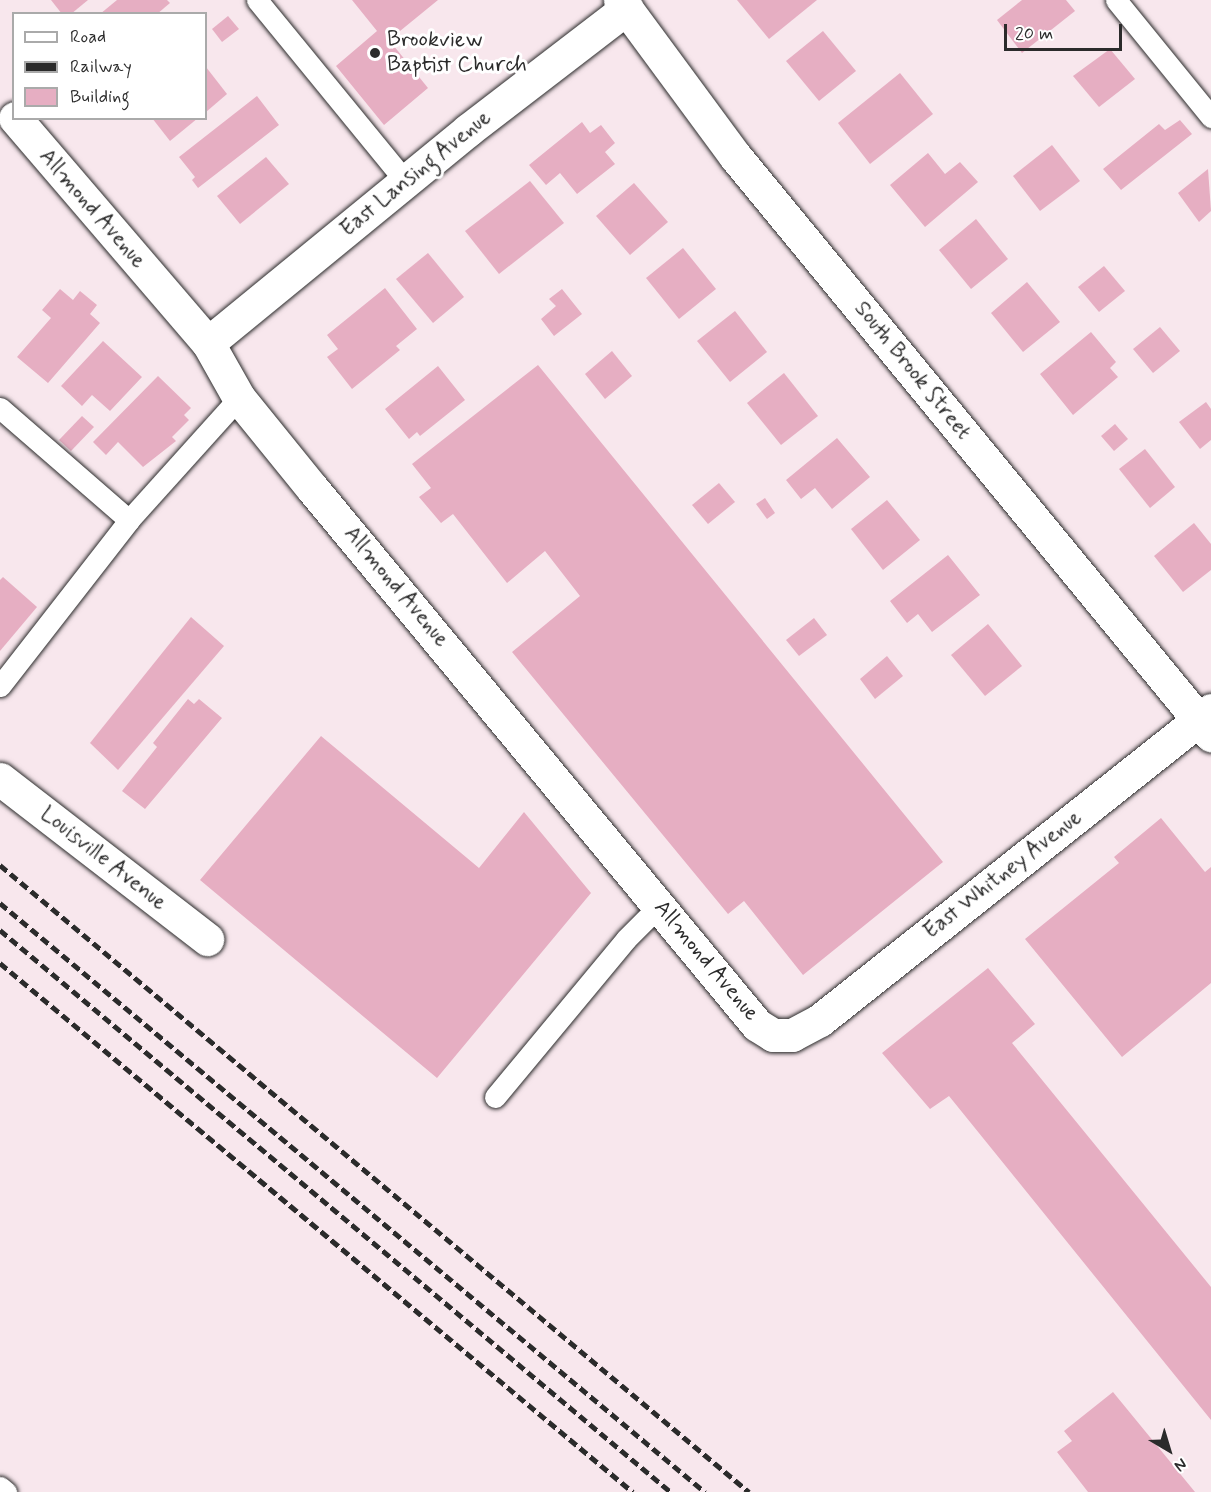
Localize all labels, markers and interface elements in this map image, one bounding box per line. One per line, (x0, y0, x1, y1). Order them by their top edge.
legend (12, 12, 207, 120)
scale bar (1007, 12, 1126, 50)
text: 20 m (1015, 22, 1053, 46)
text: Road (70, 25, 106, 49)
place label: Brookview Baptist Church (387, 27, 527, 78)
marker: Brookview Baptist Church (368, 46, 382, 60)
text: Railway (70, 55, 132, 79)
text: Building (70, 85, 130, 109)
street label: East Lansing Avenue (333, 103, 499, 245)
street label: Allmond Avenue (31, 142, 153, 276)
street label: South Brook Street (847, 295, 977, 447)
street label: Allmond Avenue (336, 519, 456, 655)
street label: Louisville Avenue (33, 800, 173, 918)
street label: East Whitney Avenue (916, 803, 1090, 947)
street label: Allmond Avenue (646, 893, 766, 1029)
north arrow (1139, 1420, 1199, 1480)
text: N (1170, 1453, 1191, 1476)

